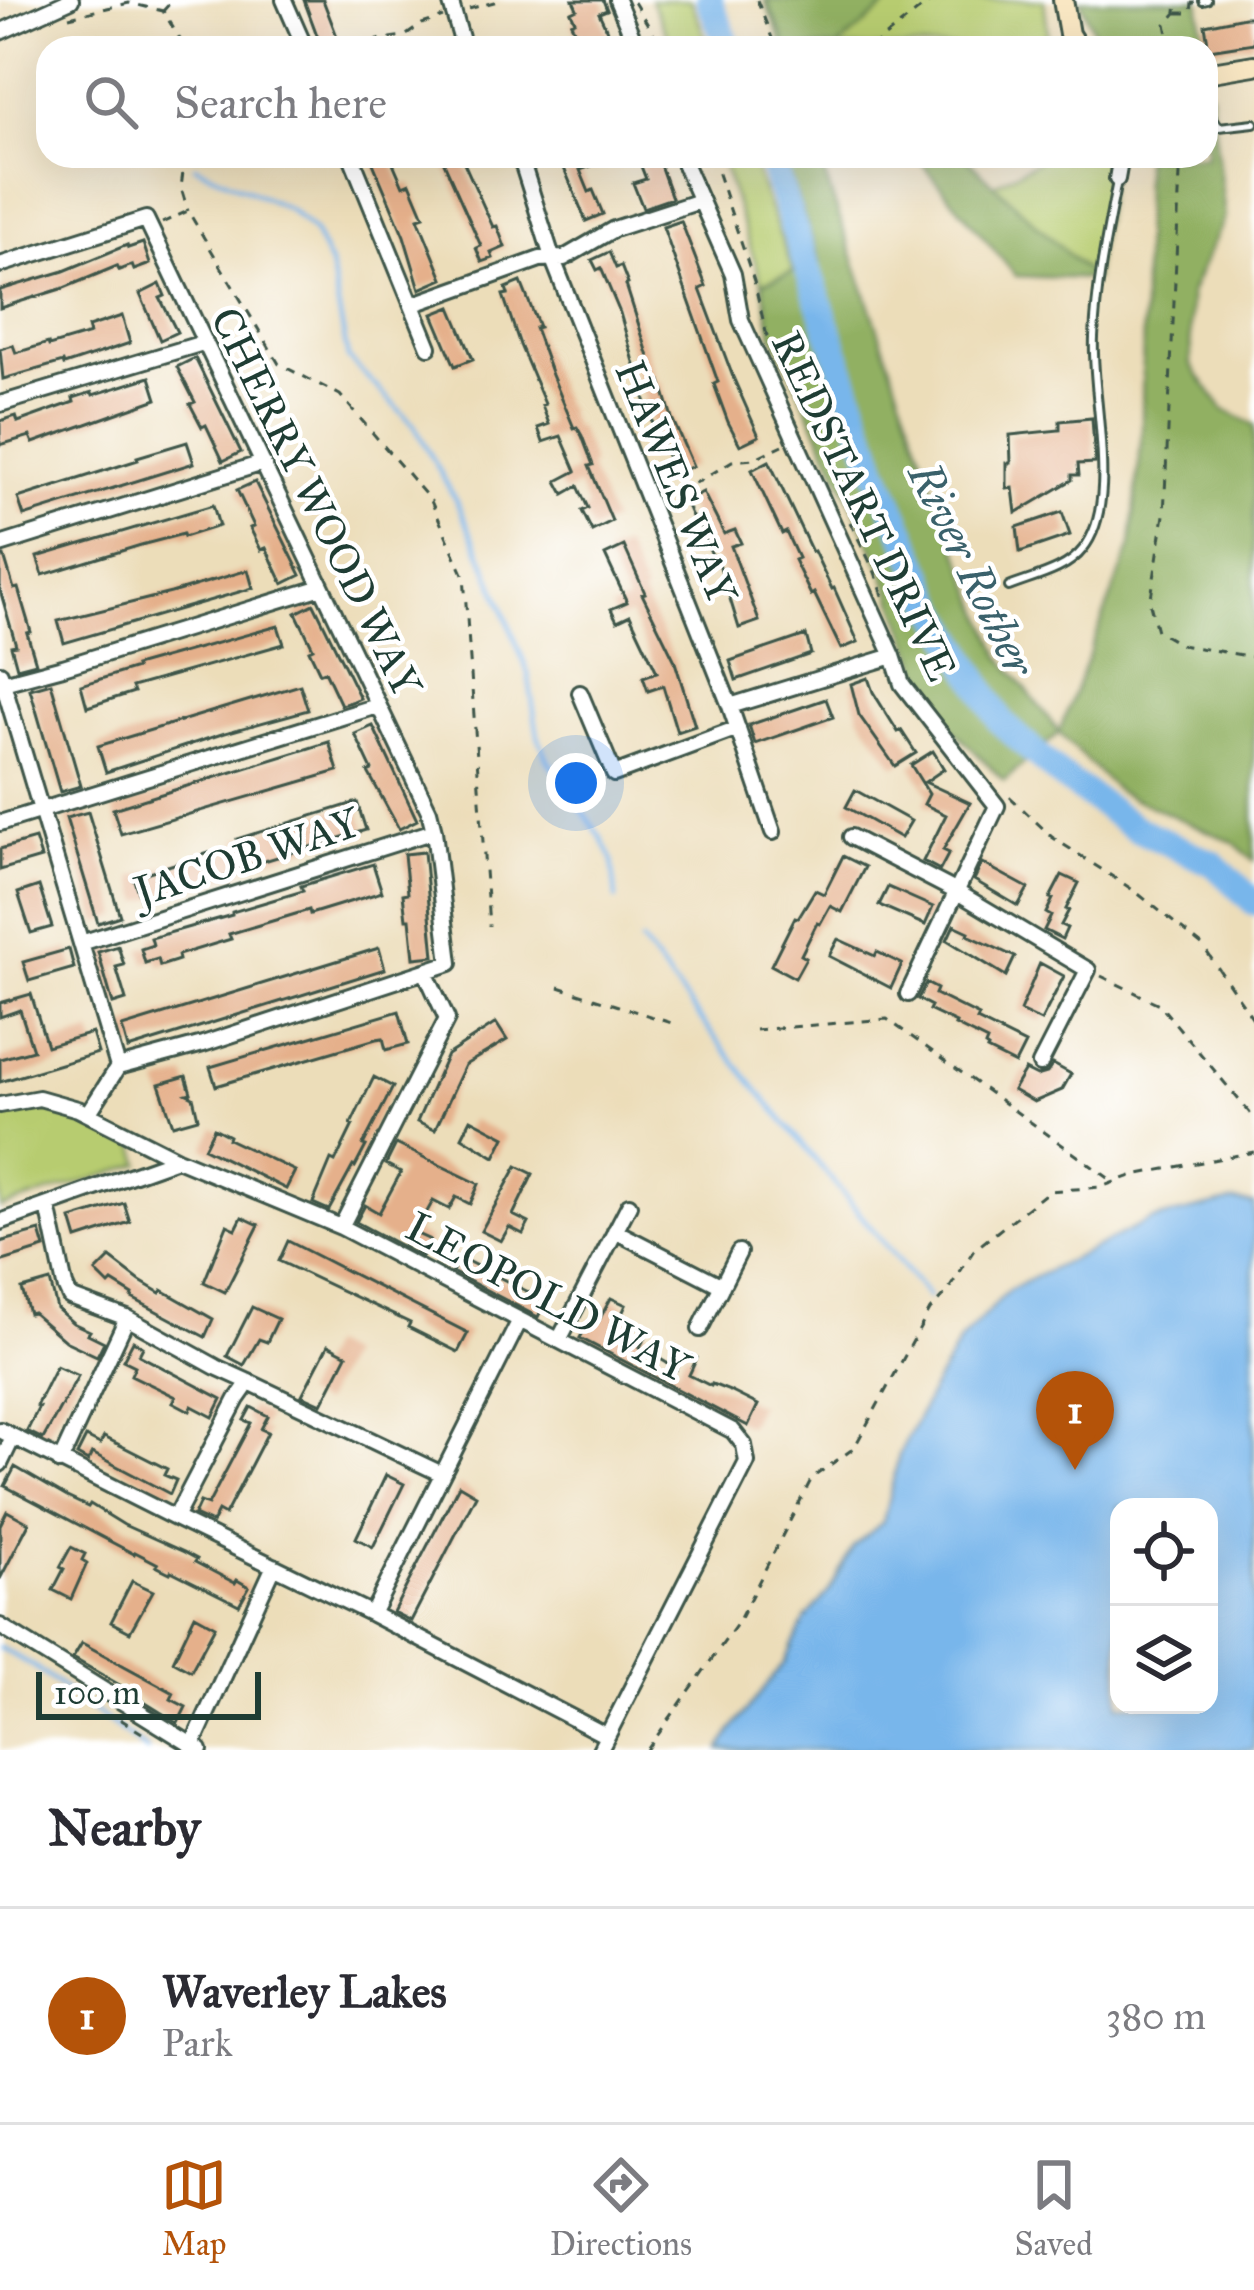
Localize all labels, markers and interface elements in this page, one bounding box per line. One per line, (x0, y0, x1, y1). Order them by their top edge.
search box (36, 36, 1218, 168)
icon: search (78, 69, 144, 135)
text: Search here (174, 75, 387, 130)
street label: CHERRY WOOD WAY (199, 299, 433, 706)
street label: REDSTART DRIVE (760, 323, 968, 689)
street label: HAWES WAY (604, 353, 749, 612)
water label: River Rother (896, 451, 1048, 687)
your location (546, 753, 606, 813)
street label: JACOB WAY (124, 796, 367, 919)
street label: LEOPOLD WAY (397, 1200, 700, 1394)
pin: 1 (1036, 1371, 1114, 1470)
map controls (1110, 1498, 1218, 1714)
button: locate (1110, 1498, 1218, 1606)
button: layers (1110, 1606, 1218, 1714)
scale bar (36, 1666, 261, 1719)
text: 100 m (54, 1673, 140, 1713)
text: Nearby (48, 1797, 200, 1859)
text: Waverley Lakes (162, 1964, 447, 2019)
text: 1 (79, 1992, 95, 2040)
text: 380 m (1106, 1992, 1206, 2040)
text: Park (162, 2019, 233, 2067)
tab: Map (161, 2152, 227, 2264)
tab: Directions (550, 2152, 692, 2264)
tab: Saved (1014, 2152, 1093, 2264)

